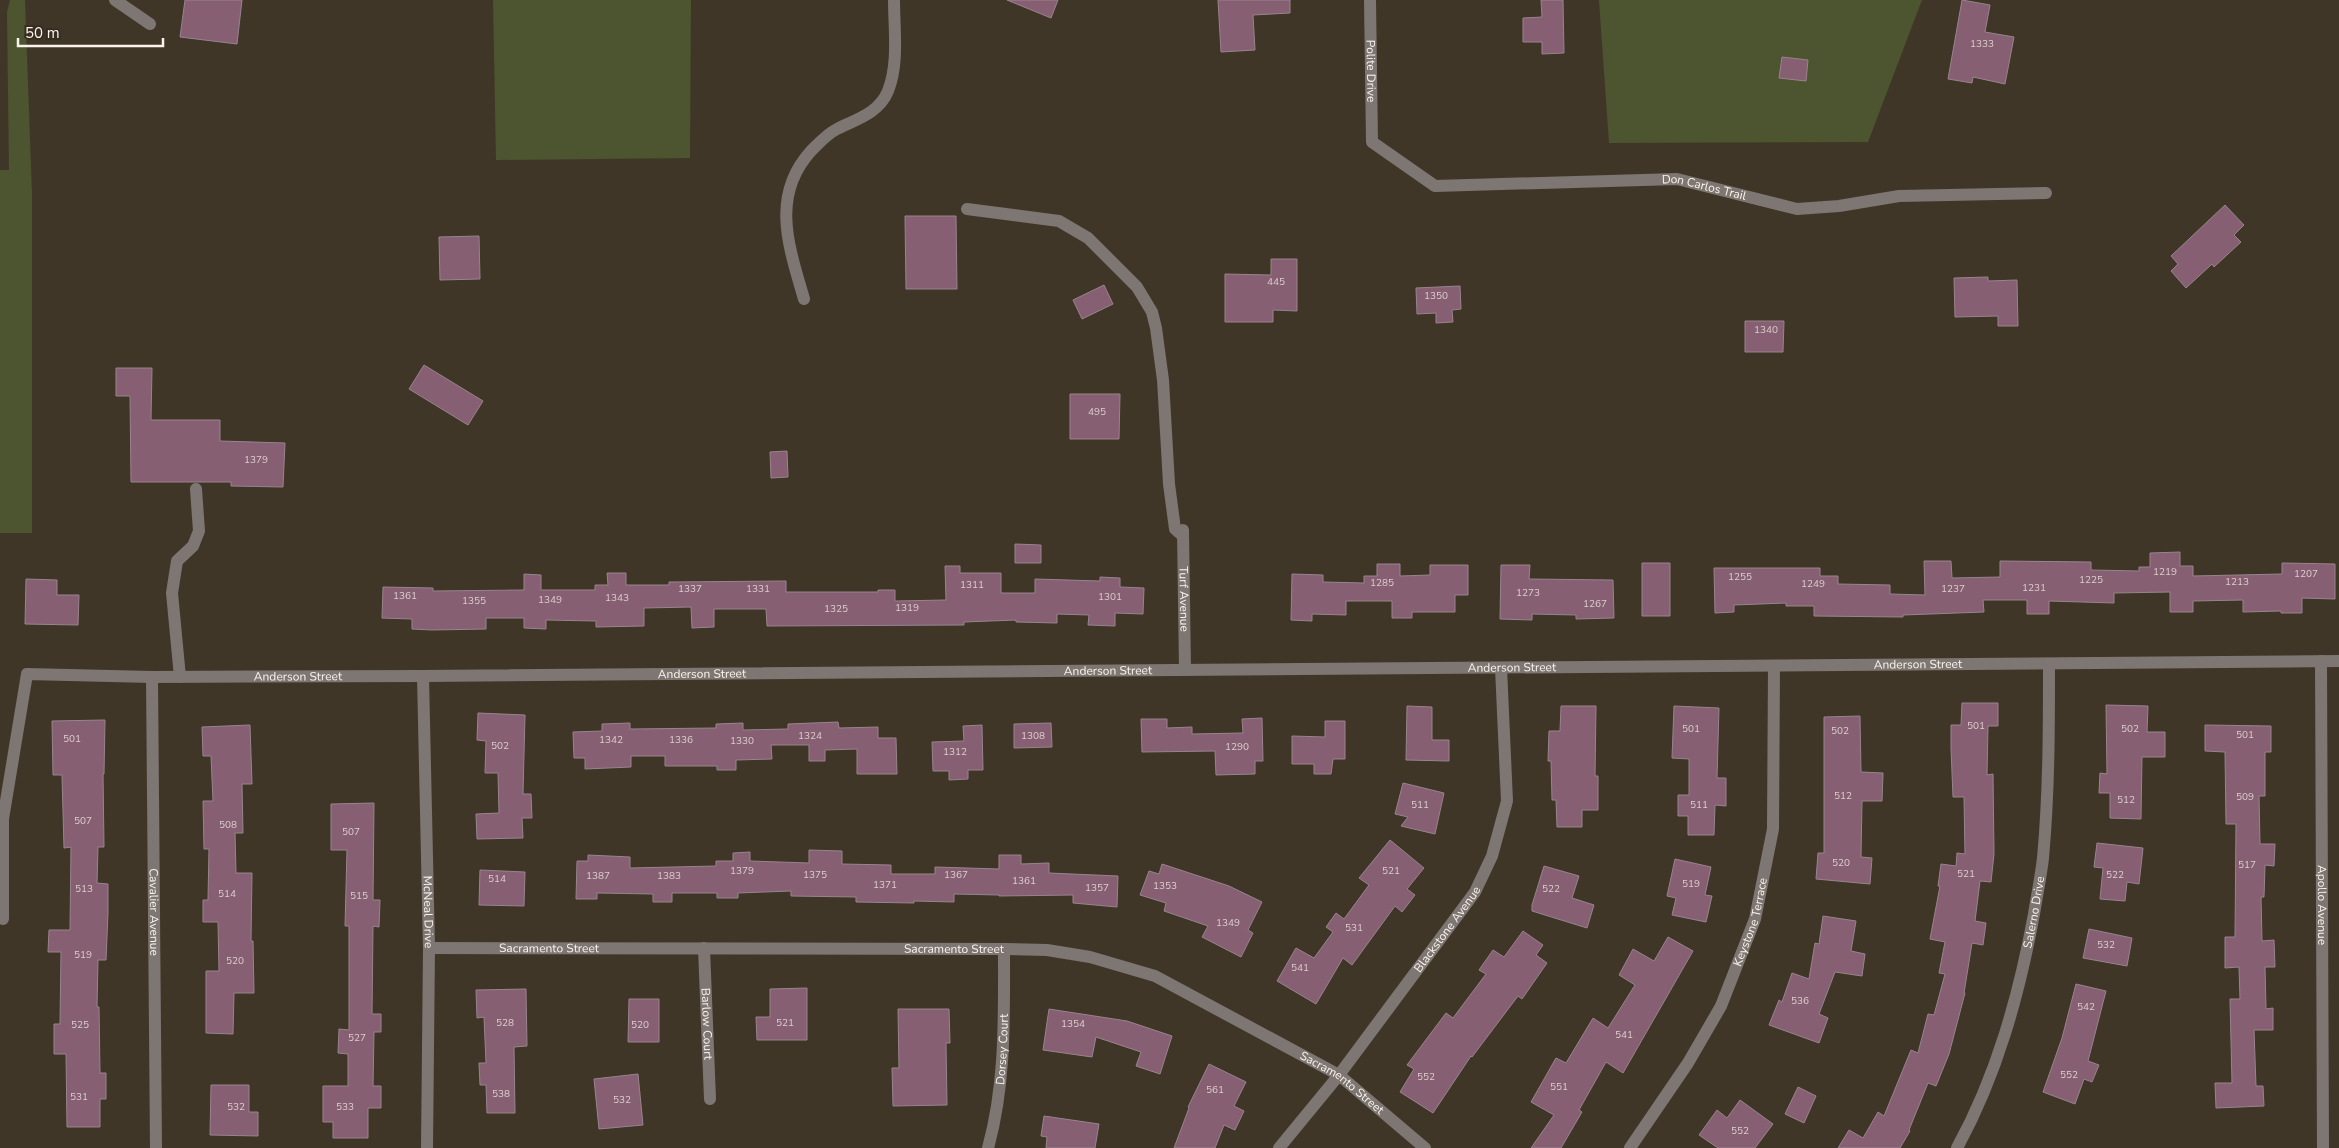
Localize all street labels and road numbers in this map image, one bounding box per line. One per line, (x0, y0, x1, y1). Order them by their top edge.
street label: Polite Drive (1363, 40, 1379, 102)
street label: Don Carlos Trail (1662, 171, 1748, 204)
street label: Turf Avenue (1176, 566, 1192, 632)
street label: Anderson Street (1874, 656, 1963, 673)
street label: Anderson Street (1468, 659, 1557, 676)
street label: Anderson Street (1064, 662, 1153, 679)
street label: Anderson Street (658, 665, 747, 682)
street label: Anderson Street (254, 668, 343, 685)
street label: Apollo Avenue (2314, 865, 2330, 945)
street label: Cavalier Avenue (146, 868, 162, 956)
street label: McNeal Drive (419, 875, 437, 948)
street label: Salerno Drive (2019, 875, 2048, 950)
street label: Keystone Terrace (1729, 876, 1771, 969)
street label: Blackstone Avenue (1410, 884, 1484, 976)
street label: Sacramento Street (499, 940, 600, 956)
street label: Sacramento Street (904, 941, 1005, 957)
street label: Barlow Court (698, 988, 716, 1061)
street label: Dorsey Court (992, 1013, 1012, 1086)
street label: Sacramento Street (1297, 1047, 1388, 1118)

